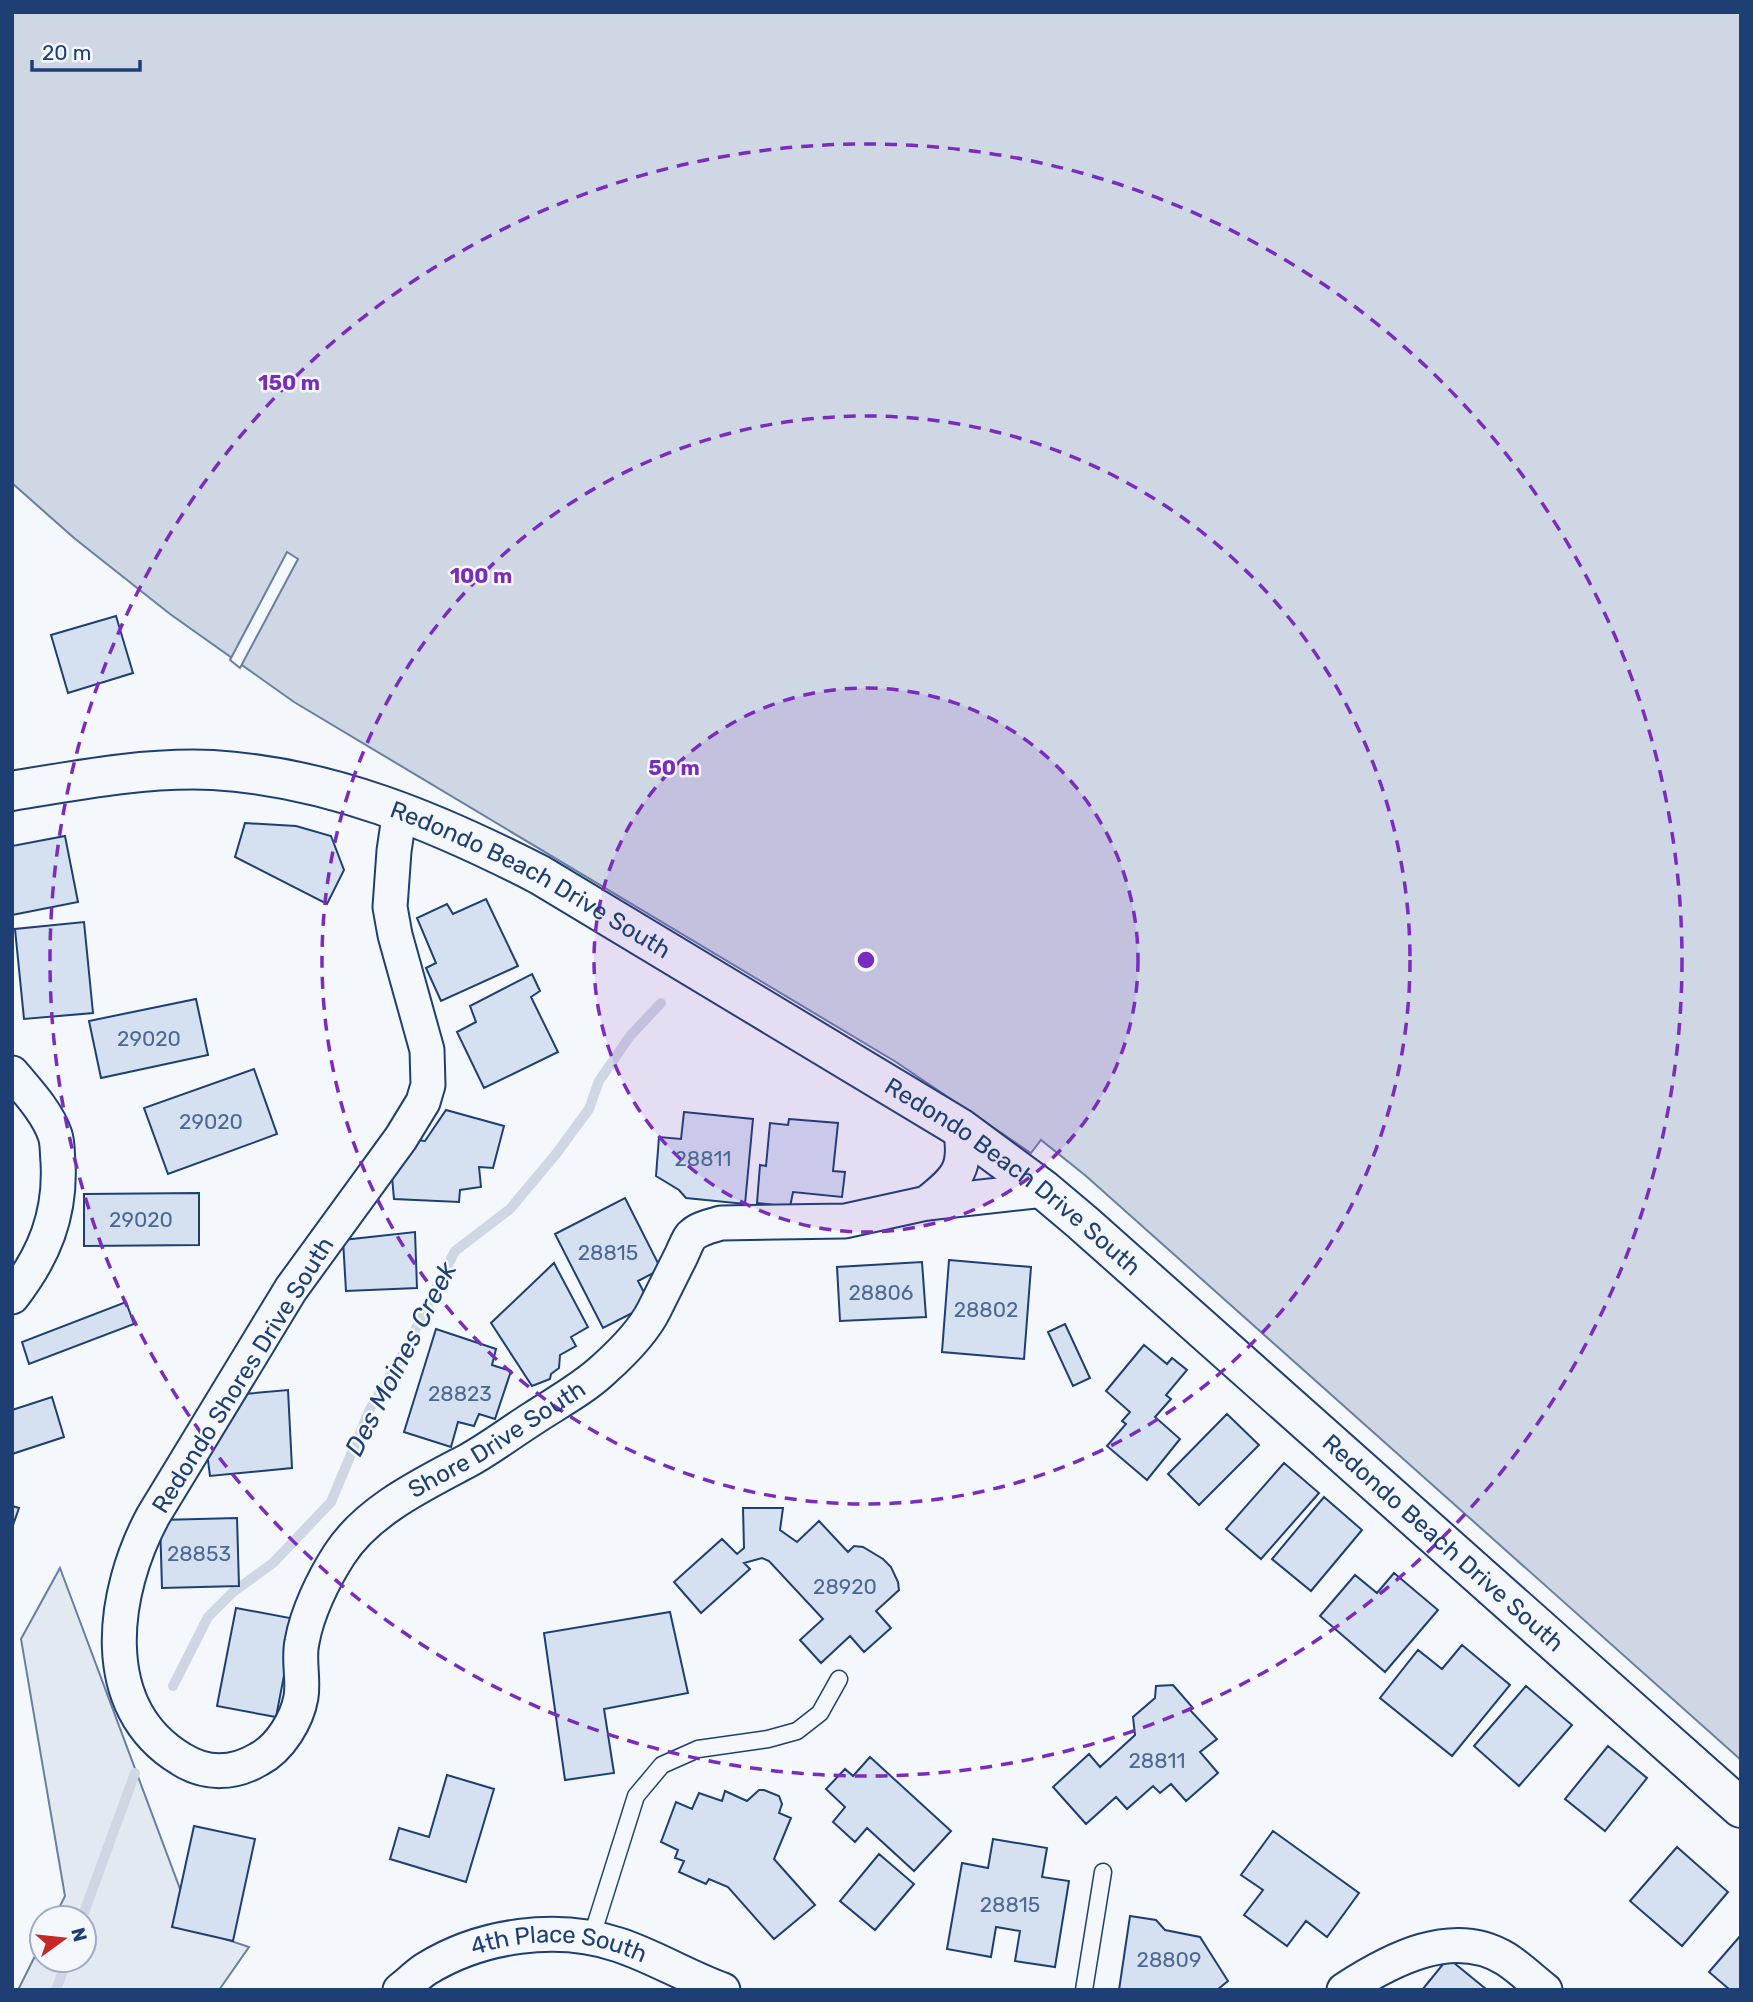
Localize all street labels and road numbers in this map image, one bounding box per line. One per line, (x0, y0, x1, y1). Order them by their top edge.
street label: Redondo Beach Drive South (386, 795, 676, 964)
street label: Redondo Beach Drive South (880, 1072, 1146, 1281)
street label: Redondo Shores Drive South (146, 1232, 340, 1518)
street label: Shore Drive South (403, 1375, 591, 1504)
street label: Redondo Beach Drive South (1317, 1429, 1569, 1657)
street label: 4th Place South (467, 1920, 651, 1968)

